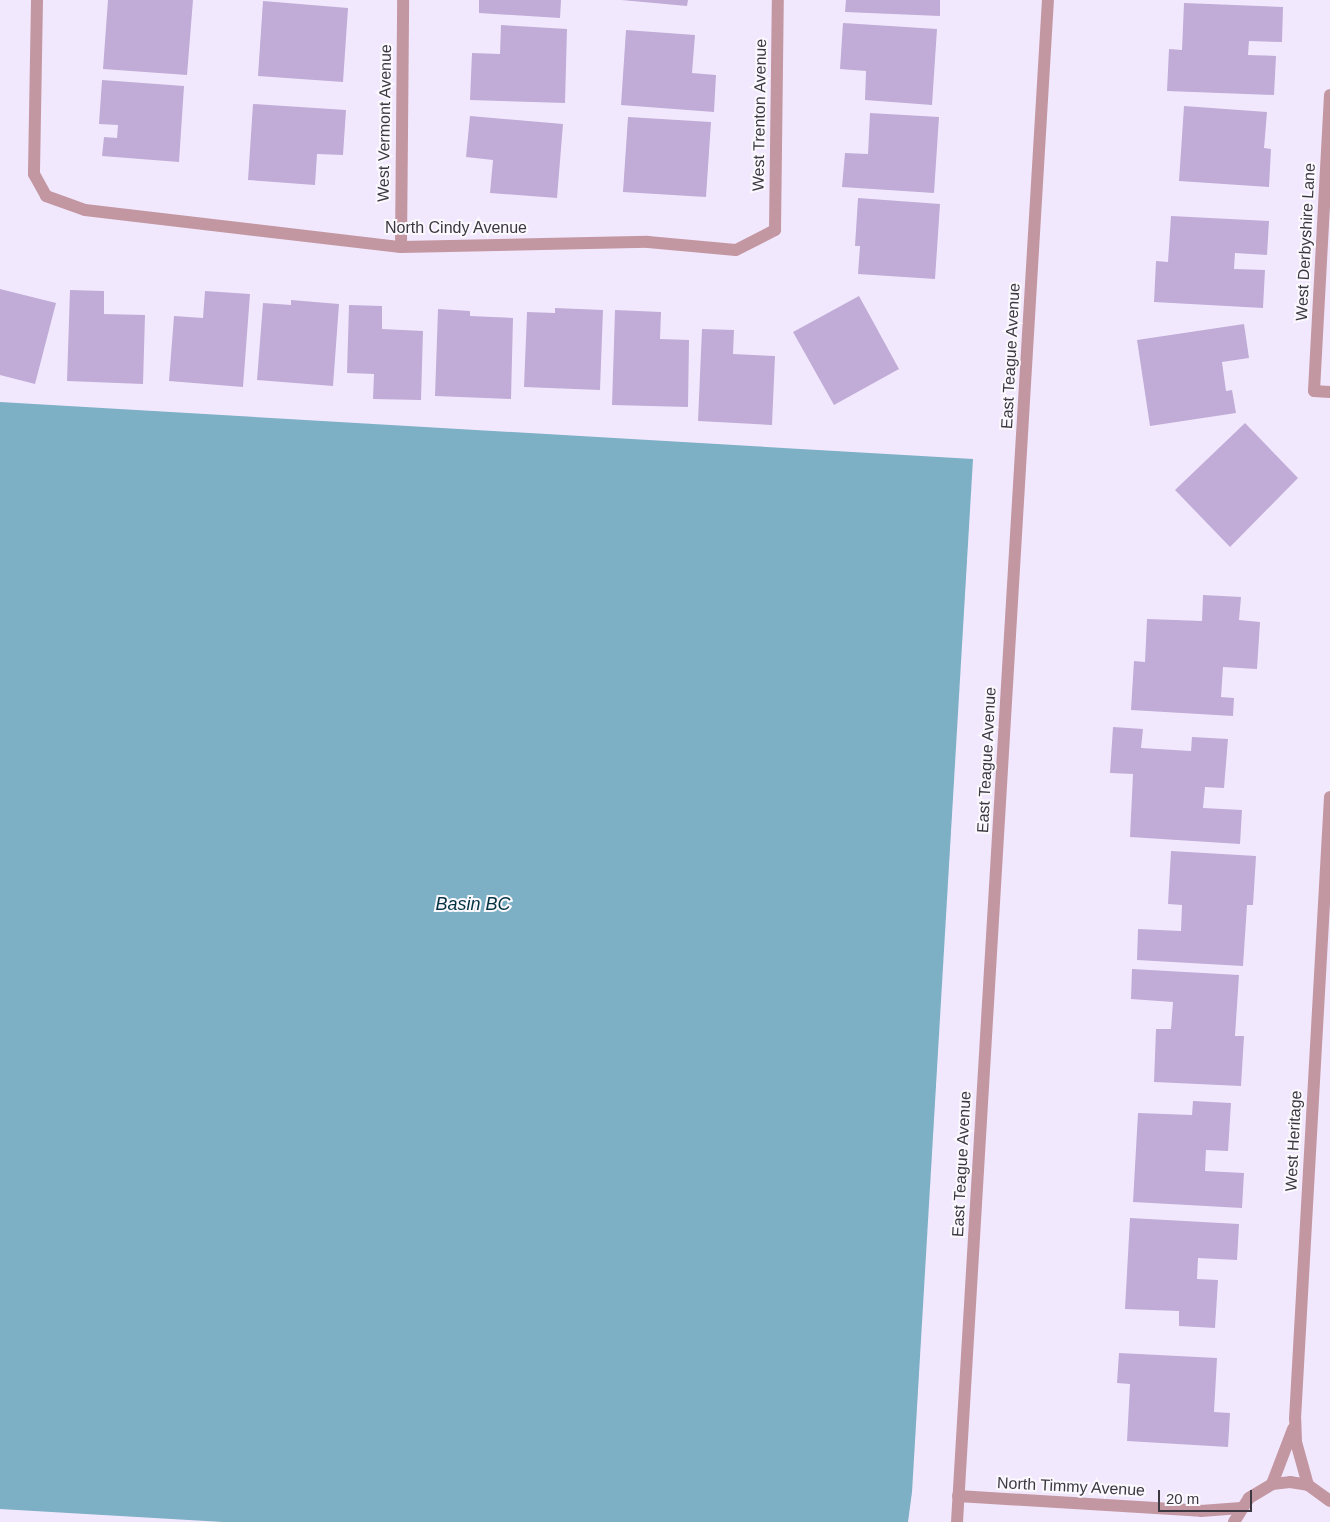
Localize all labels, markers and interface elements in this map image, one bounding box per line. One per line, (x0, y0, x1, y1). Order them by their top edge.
street label: West Trenton Avenue (749, 38, 771, 192)
street label: West Vermont Avenue (374, 44, 396, 202)
street label: West Derbyshire Lane (1292, 163, 1320, 321)
street label: North Cindy Avenue (385, 218, 527, 238)
street label: East Teague Avenue (998, 282, 1024, 430)
street label: East Teague Avenue (974, 686, 1000, 834)
water label: Basin BC (435, 893, 511, 915)
street label: East Teague Avenue (949, 1090, 975, 1238)
street label: West Heritage (1282, 1090, 1306, 1192)
street label: North Timmy Avenue (996, 1474, 1146, 1500)
scale bar (1160, 1480, 1254, 1512)
text: 20 m (1166, 1490, 1199, 1507)

